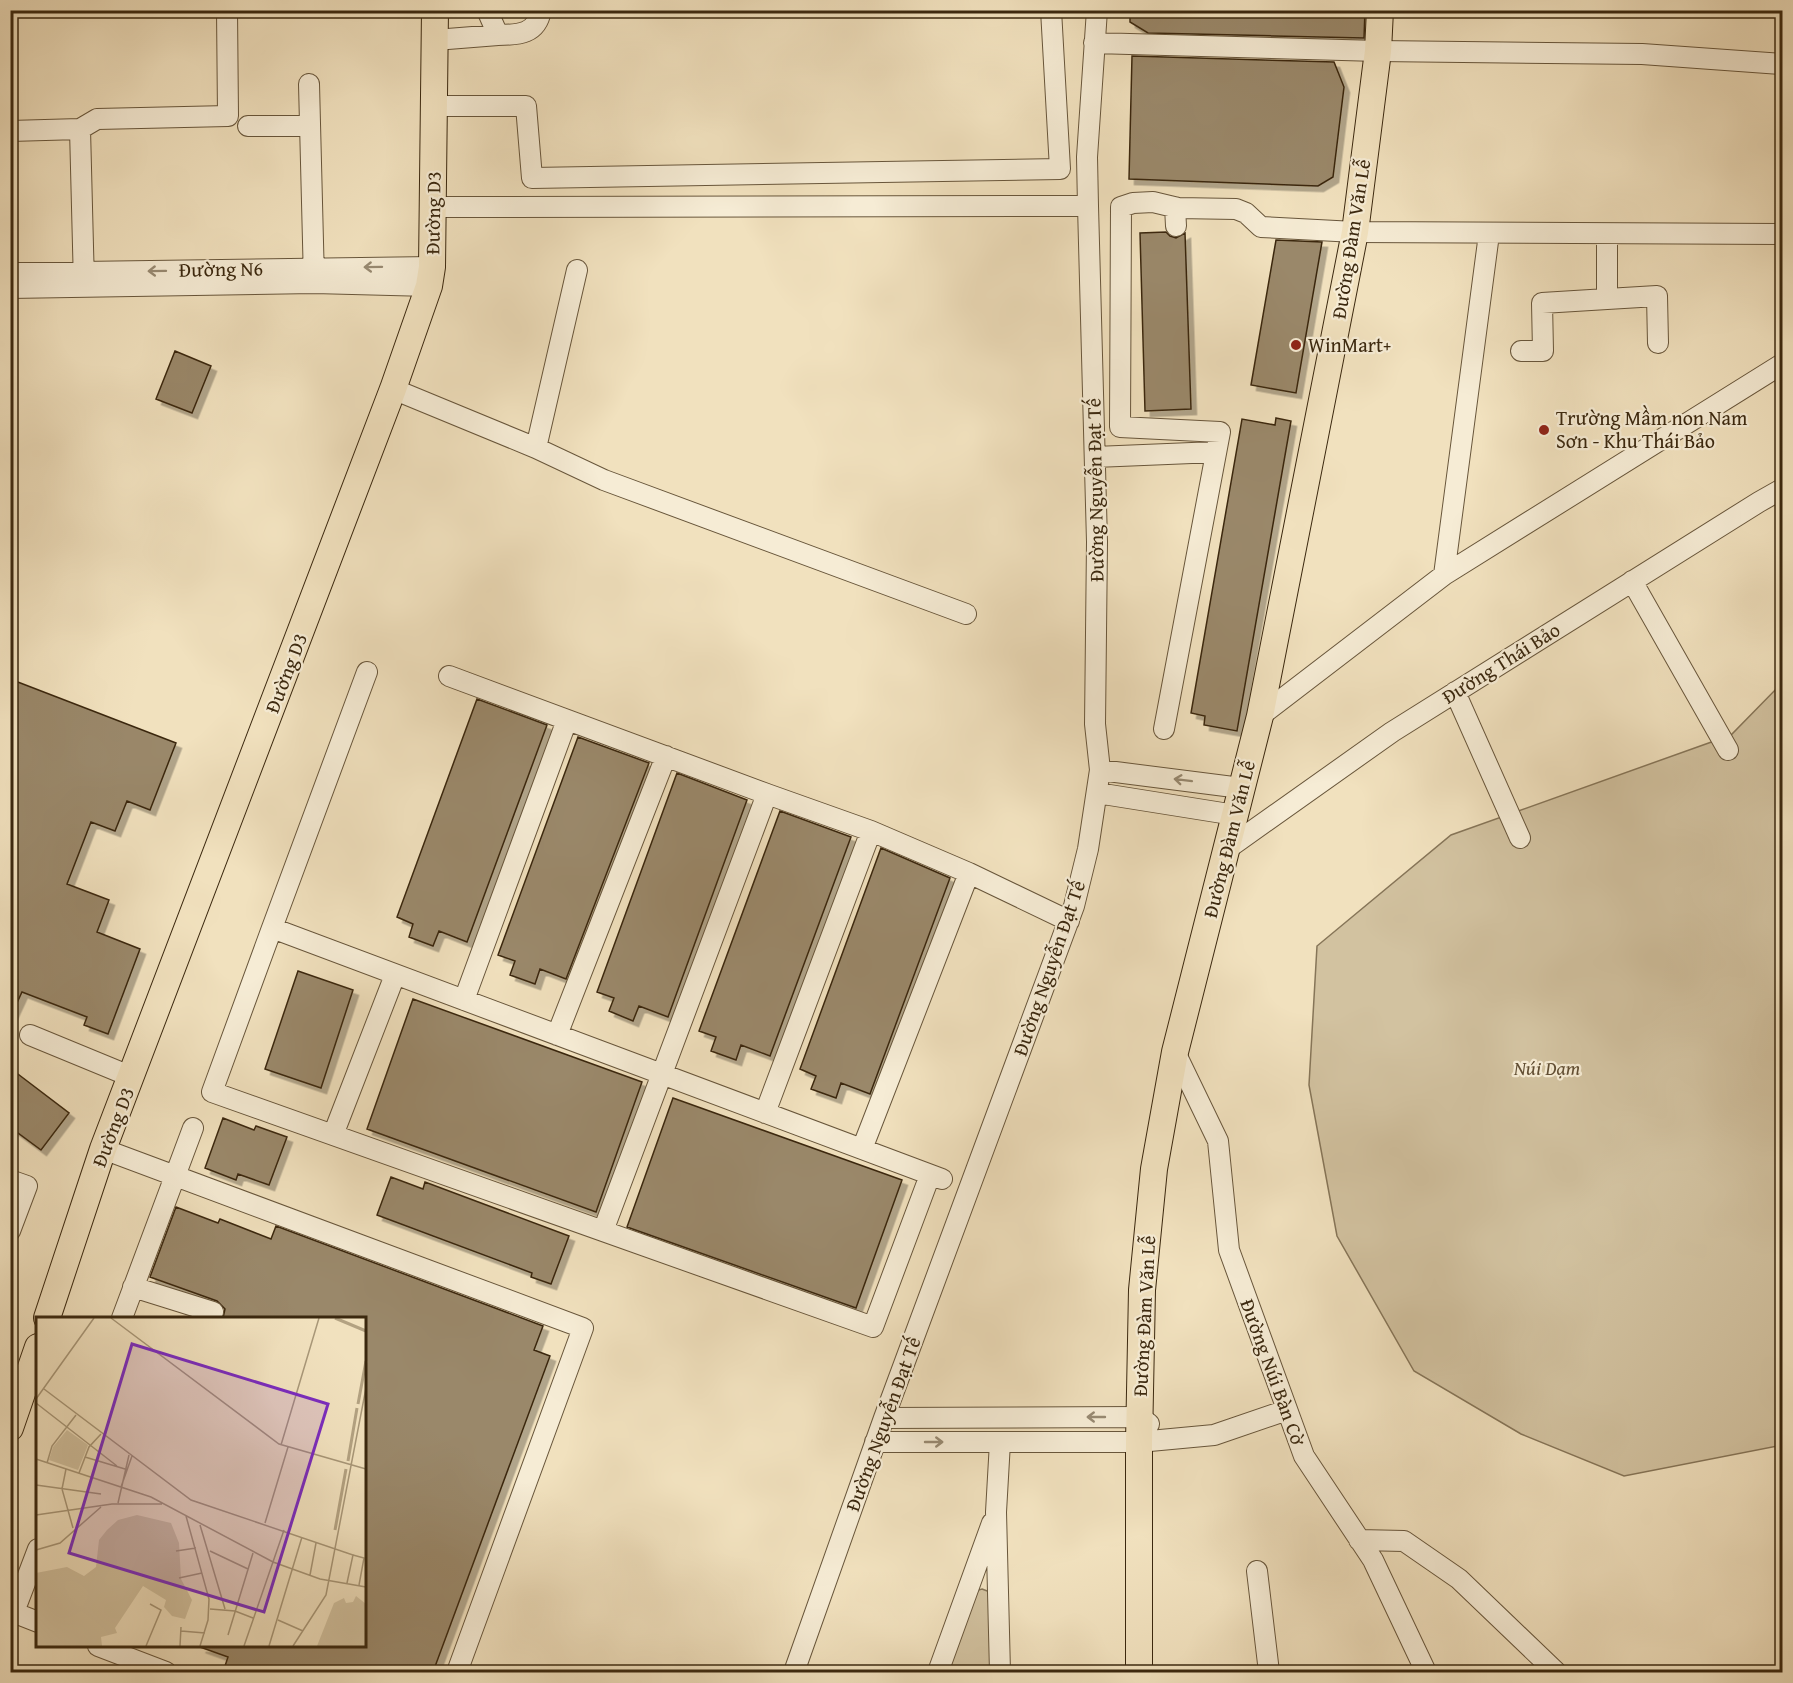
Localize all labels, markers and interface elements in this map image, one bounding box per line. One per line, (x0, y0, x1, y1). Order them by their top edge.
street label: Đường Đàm Văn Lễ (1324, 157, 1377, 321)
street label: Đường D3 (417, 171, 448, 255)
street label: Đường N6 (179, 253, 263, 284)
one-way arrow (364, 261, 384, 273)
one-way arrow (148, 265, 168, 276)
place label: WinMart+ (1308, 330, 1391, 359)
marker: WinMart+ (1289, 338, 1303, 352)
street label: Đường Nguyễn Đạt Tế (1078, 398, 1111, 582)
place label: Trường Mầm non Nam Sơn - Khu Thái Bảo (1556, 403, 1748, 455)
marker: Trường Mầm non Nam Sơn - Khu Thái Bảo (1537, 423, 1551, 437)
street label: Đường Thái Bảo (1436, 615, 1565, 710)
street label: Đường D3 (257, 629, 314, 717)
street label: Đường Đàm Văn Lễ (1195, 757, 1262, 921)
one-way arrow (1174, 774, 1194, 785)
street label: Đường Nguyễn Đạt Tế (1005, 876, 1092, 1060)
park label: Núi Dạm (1513, 1053, 1581, 1082)
street label: Đường D3 (84, 1083, 141, 1171)
street label: Đường Đàm Văn Lễ (1125, 1235, 1162, 1397)
street label: Đường Núi Bàn Cờ (1234, 1295, 1314, 1450)
inset map (36, 1317, 366, 1647)
street label: Đường Nguyễn Đạt Tế (837, 1332, 928, 1515)
one-way arrow (1086, 1411, 1106, 1423)
one-way arrow (923, 1436, 943, 1448)

